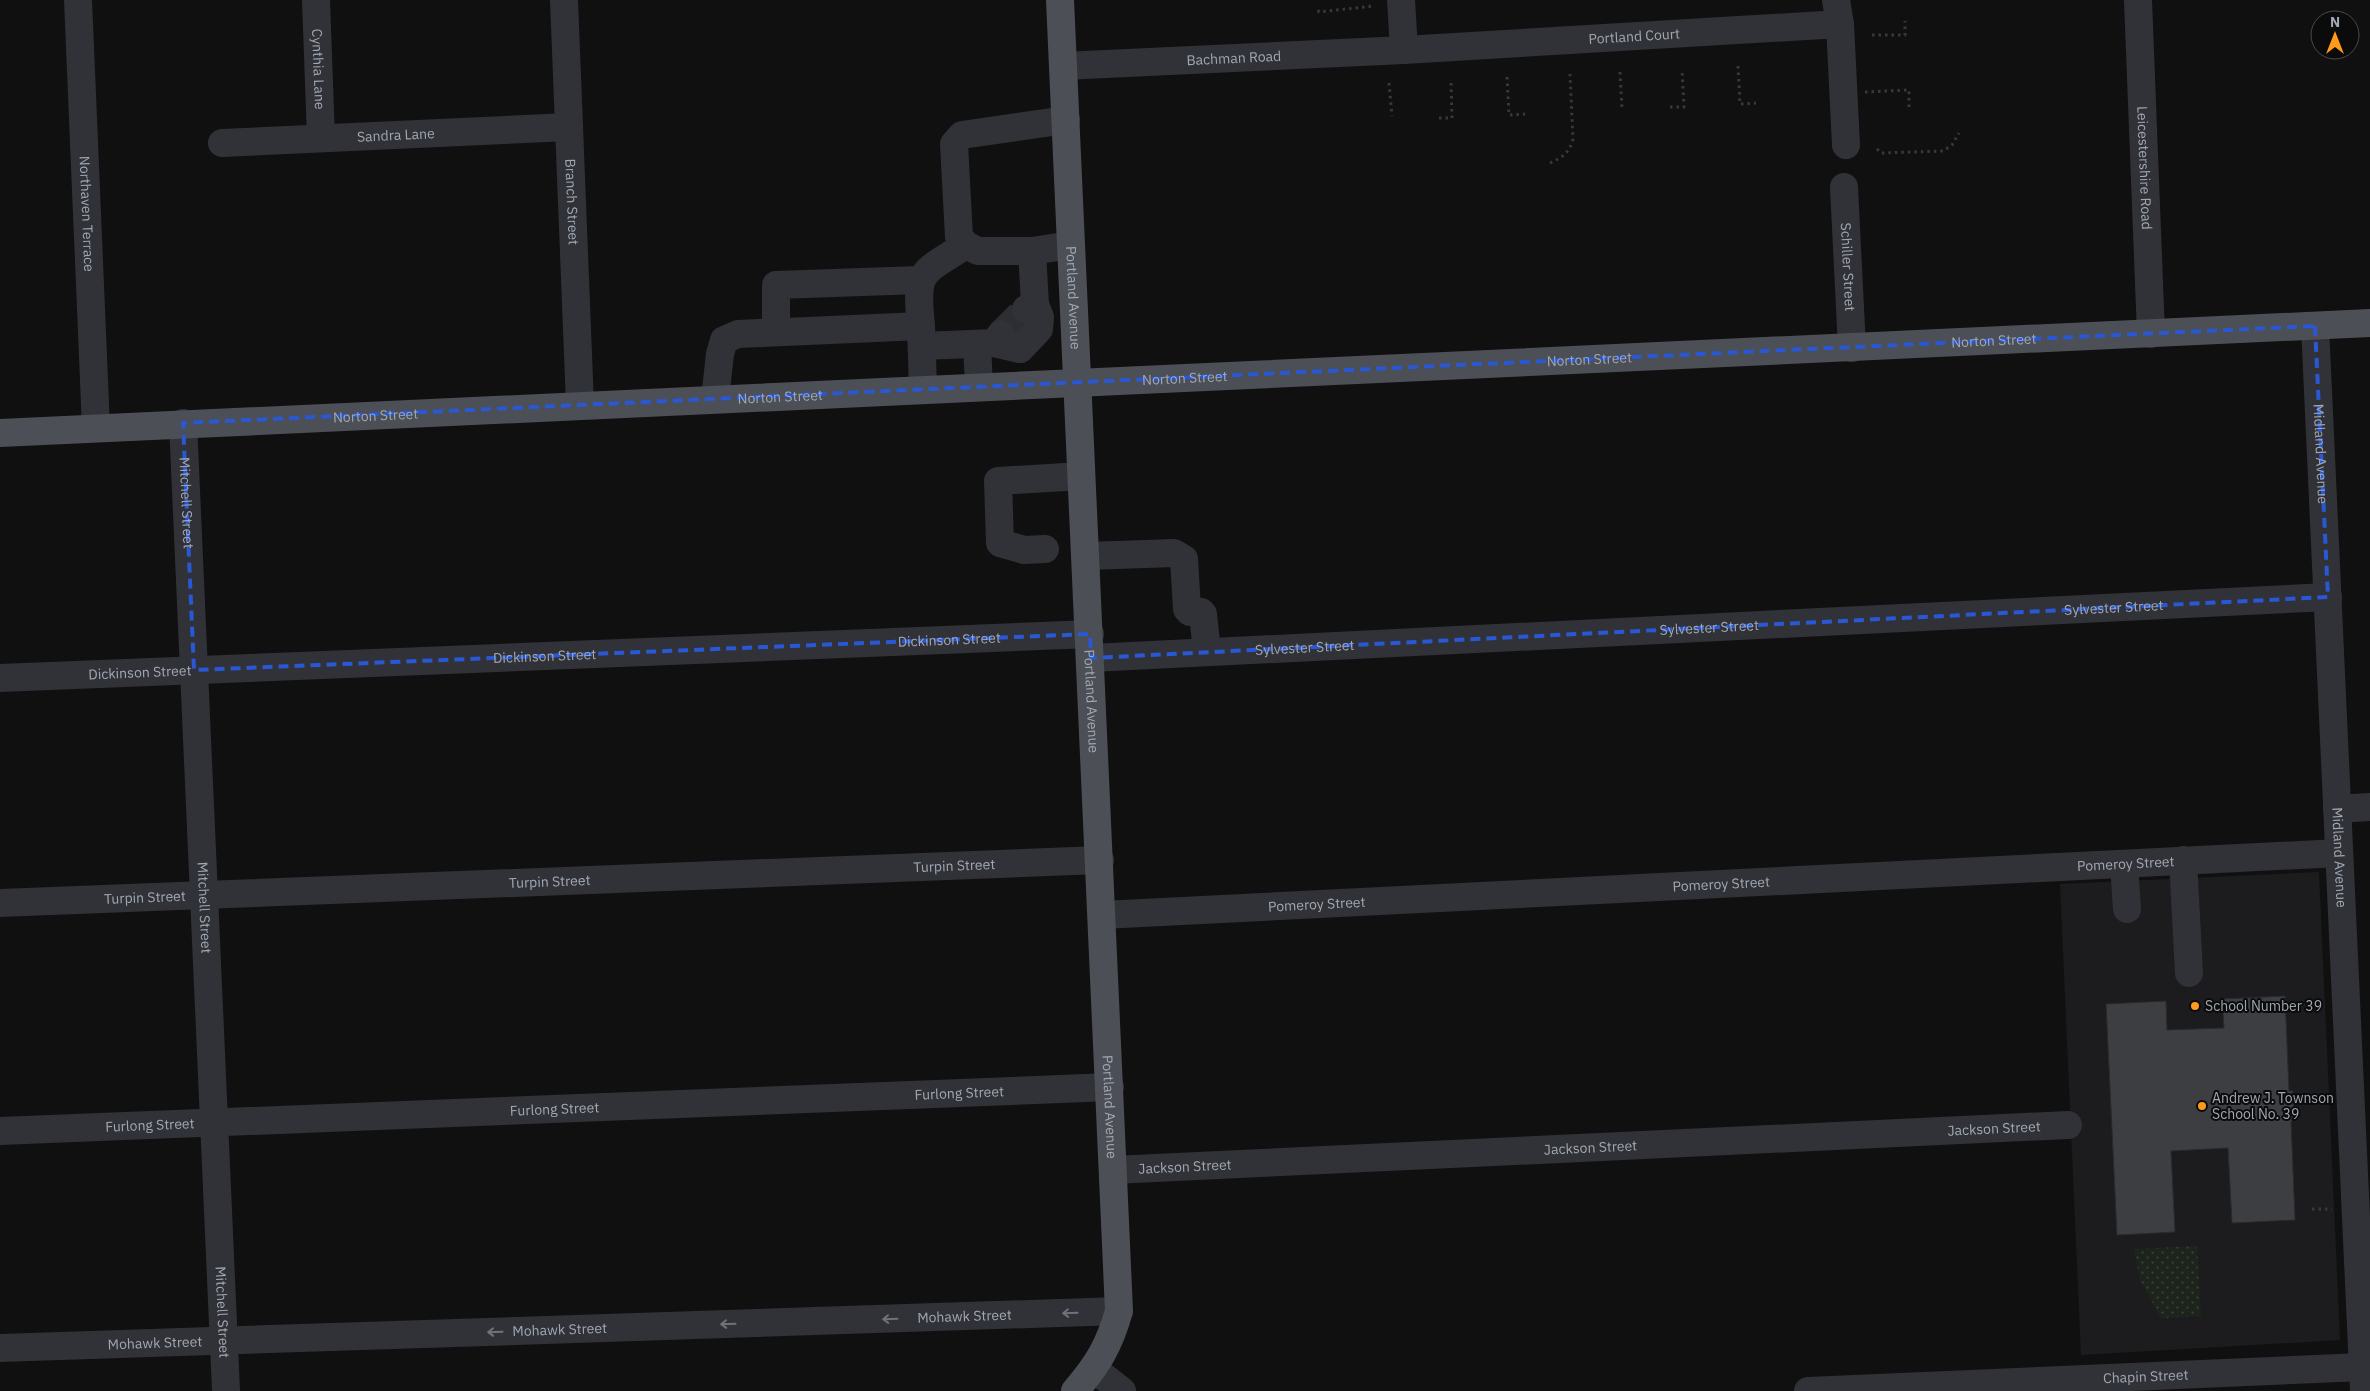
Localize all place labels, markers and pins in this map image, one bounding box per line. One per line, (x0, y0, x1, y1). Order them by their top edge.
place label: School Number 39 (2205, 997, 2322, 1015)
marker: School Number 39 (2189, 1000, 2201, 1012)
place label: Andrew J. Townson School No. 39 (2212, 1089, 2334, 1123)
marker: Andrew J. Townson School No. 39 (2196, 1100, 2208, 1112)

